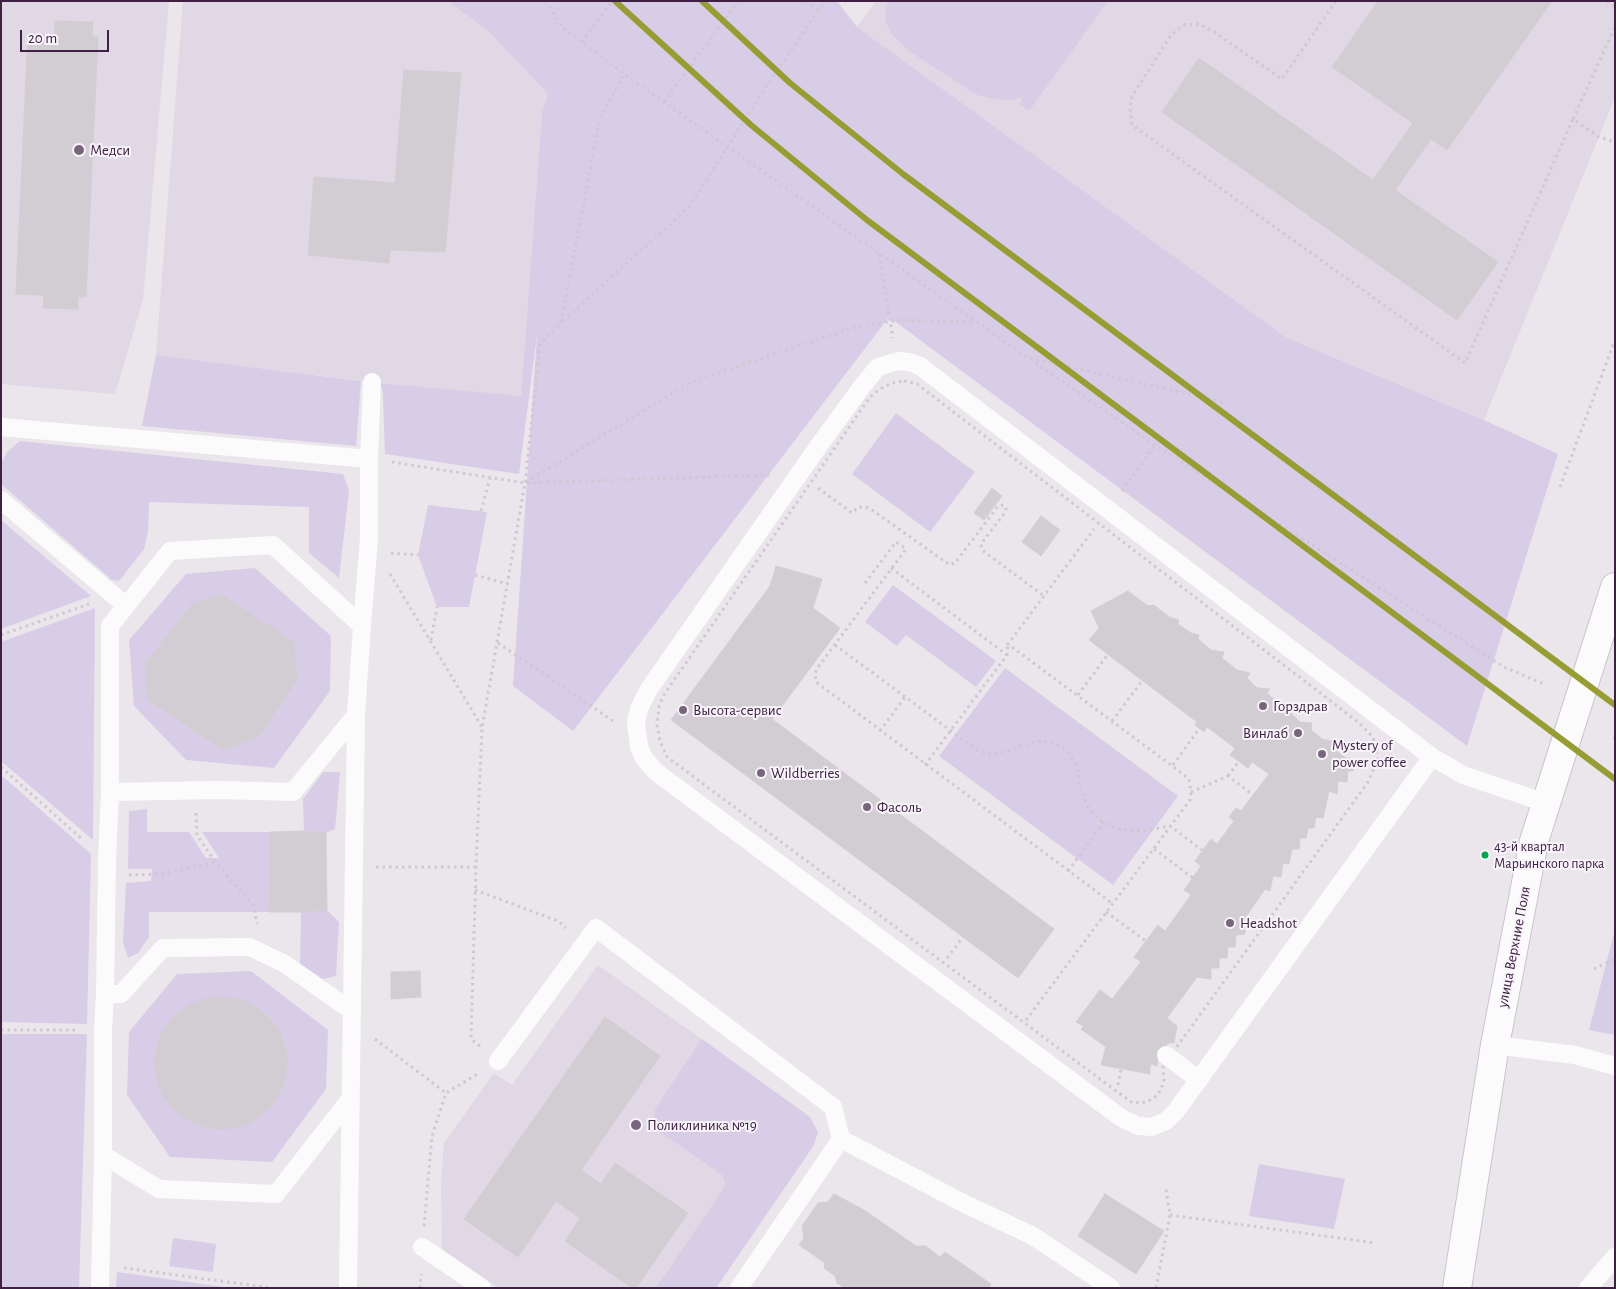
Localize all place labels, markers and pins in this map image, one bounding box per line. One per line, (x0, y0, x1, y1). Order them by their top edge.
place label: Медси (90, 141, 130, 159)
marker: Медси (72, 143, 86, 157)
place label: Горздрав (1273, 697, 1328, 715)
marker: Горздрав (1257, 700, 1269, 712)
place label: Высота-сервис (693, 701, 782, 719)
marker: Высота-сервис (677, 704, 689, 716)
place label: Винлаб (1243, 724, 1288, 742)
marker: Винлаб (1292, 727, 1304, 739)
place label: Mystery of power coffee (1332, 736, 1406, 771)
marker: Mystery of power coffee (1316, 748, 1328, 760)
place label: Wildberries (771, 764, 840, 782)
marker: Wildberries (755, 767, 767, 779)
place label: Фасоль (877, 798, 921, 816)
marker: Фасоль (861, 801, 873, 813)
place label: 43-й квартал Марьинского парка (1494, 839, 1605, 872)
marker: 43-й квартал Марьинского парка (1480, 850, 1490, 860)
place label: Headshot (1240, 914, 1297, 932)
marker: Headshot (1224, 917, 1236, 929)
place label: Поликлиника №19 (647, 1116, 757, 1134)
marker: Поликлиника №19 (629, 1118, 643, 1132)

